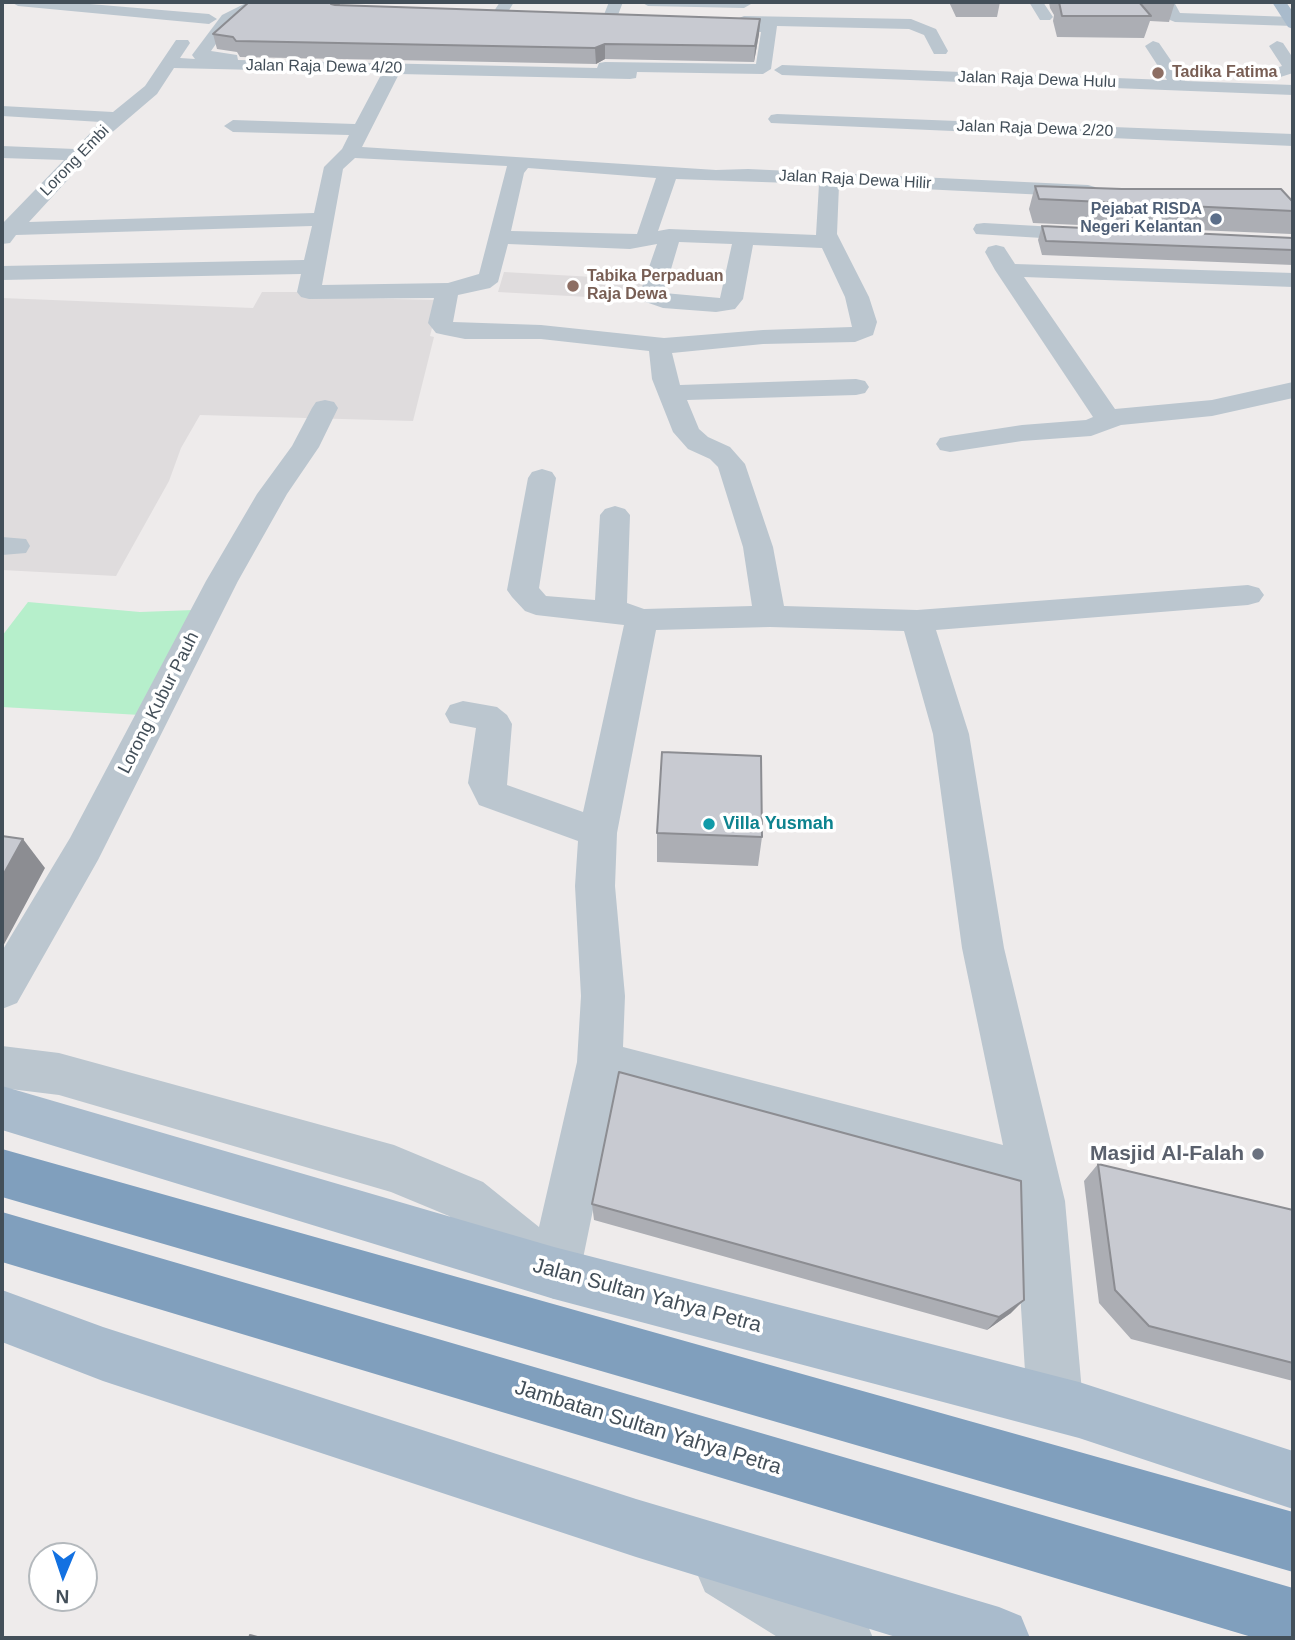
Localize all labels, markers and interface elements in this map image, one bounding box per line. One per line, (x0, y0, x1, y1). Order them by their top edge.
street label: Jalan Raja Dewa 4/20 (246, 56, 402, 78)
place label: Tadika Fatima (1172, 63, 1278, 83)
marker: Tadika Fatima (1150, 65, 1166, 81)
street label: Jalan Raja Dewa Hulu (958, 68, 1116, 92)
street label: Jalan Raja Dewa 2/20 (956, 117, 1114, 141)
street label: Lorong Embi (37, 122, 113, 200)
street label: Jalan Raja Dewa Hilir (778, 166, 932, 194)
place label: Pejabat RISDA Negeri Kelantan (1080, 200, 1202, 238)
marker: Pejabat RISDA Negeri Kelantan (1208, 211, 1224, 227)
place label: Tabika Perpaduan Raja Dewa (587, 267, 724, 305)
marker: Tabika Perpaduan Raja Dewa (565, 278, 581, 294)
street label: Lorong Kubur Pauh (114, 629, 204, 777)
place label: Villa Yusmah (723, 813, 834, 835)
marker: Villa Yusmah (701, 816, 717, 832)
place label: Masjid Al-Falah (1090, 1141, 1244, 1167)
marker: Masjid Al-Falah (1250, 1146, 1266, 1162)
street label: Jalan Sultan Yahya Petra (530, 1253, 764, 1339)
street label: Jambatan Sultan Yahya Petra (512, 1375, 784, 1481)
north arrow (28, 1542, 98, 1612)
text: N (55, 1586, 70, 1607)

